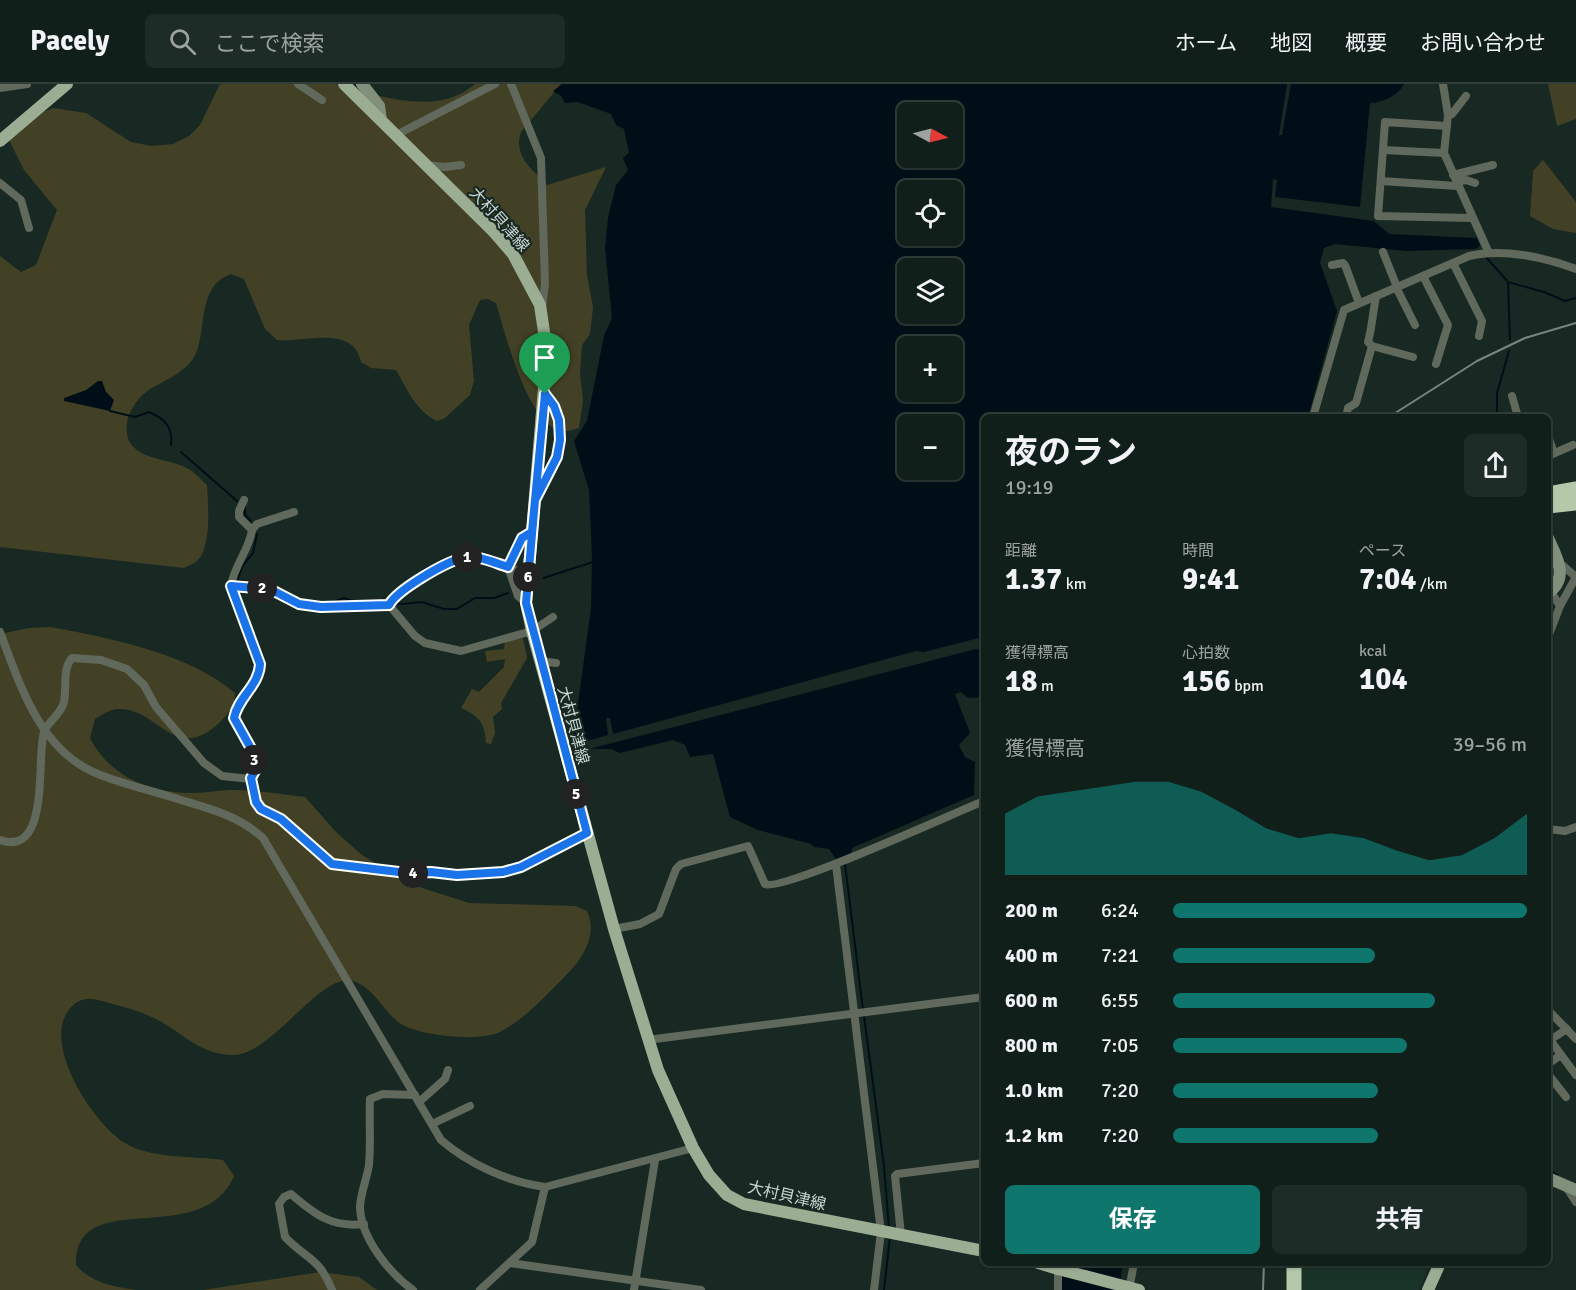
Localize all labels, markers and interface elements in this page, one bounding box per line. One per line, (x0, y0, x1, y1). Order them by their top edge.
search box (145, 14, 565, 68)
text: Pacely (30, 24, 109, 58)
icon: search (166, 25, 199, 58)
text: ここで検索 (214, 30, 324, 57)
text: ホーム (1175, 30, 1237, 56)
text: 地図 (1270, 30, 1312, 56)
text: 概要 (1345, 30, 1387, 56)
text: お問い合わせ (1420, 30, 1546, 56)
north arrow (897, 102, 963, 168)
map controls (897, 102, 963, 480)
button: locate (897, 180, 963, 246)
street label: 大村貝津線 (465, 183, 533, 256)
button: layers (897, 258, 963, 324)
pin (519, 332, 570, 394)
button: + (897, 336, 963, 402)
icon: arrive (528, 341, 561, 374)
button: − (897, 414, 963, 480)
text: 夜のラン (1005, 432, 1137, 473)
button: share (1464, 434, 1527, 497)
text: 19:19 (1005, 475, 1054, 500)
text: 距離 (1005, 541, 1037, 561)
text: 時間 (1182, 541, 1214, 561)
text: ペース (1359, 541, 1406, 561)
pin: 1 (452, 542, 482, 572)
text: 1 (463, 547, 471, 567)
text: 1.37 (1005, 561, 1062, 598)
text: 9:41 (1182, 561, 1239, 598)
text: 7:04 (1359, 561, 1416, 598)
pin: 6 (513, 562, 543, 592)
text: 6 (524, 567, 532, 587)
pin: 2 (247, 573, 277, 603)
text: km (1062, 574, 1087, 594)
text: /km (1416, 574, 1448, 594)
text: 2 (258, 578, 266, 598)
text: kcal (1359, 641, 1387, 661)
text: 獲得標高 (1005, 643, 1069, 663)
text: 心拍数 (1182, 643, 1230, 663)
text: 104 (1359, 661, 1408, 698)
text: 18 (1005, 663, 1037, 700)
text: 156 (1182, 663, 1231, 700)
text: m (1037, 676, 1054, 696)
text: bpm (1231, 676, 1264, 696)
street label: 大村貝津線 (553, 684, 593, 766)
text: 39–56 m (1453, 732, 1527, 757)
text: 獲得標高 (1005, 736, 1085, 761)
pin: 3 (239, 745, 269, 775)
text: 3 (250, 750, 258, 770)
pin: 5 (561, 779, 591, 809)
text: 5 (572, 784, 580, 804)
pin: 4 (398, 858, 428, 888)
text: 4 (409, 863, 417, 883)
text: 200 m (1005, 898, 1058, 923)
text: 6:24 (1101, 898, 1139, 923)
text: 400 m (1005, 943, 1058, 968)
text: 7:21 (1101, 943, 1139, 968)
text: 600 m (1005, 988, 1058, 1013)
text: 6:55 (1101, 988, 1139, 1013)
text: 800 m (1005, 1033, 1058, 1058)
text: 7:05 (1101, 1033, 1139, 1058)
text: 1.0 km (1005, 1078, 1063, 1103)
text: 7:20 (1101, 1078, 1139, 1103)
text: 1.2 km (1005, 1123, 1063, 1148)
text: 7:20 (1101, 1123, 1139, 1148)
street label: 大村貝津線 (746, 1177, 828, 1215)
button: 保存 (1005, 1185, 1260, 1254)
button: 共有 (1272, 1185, 1527, 1254)

